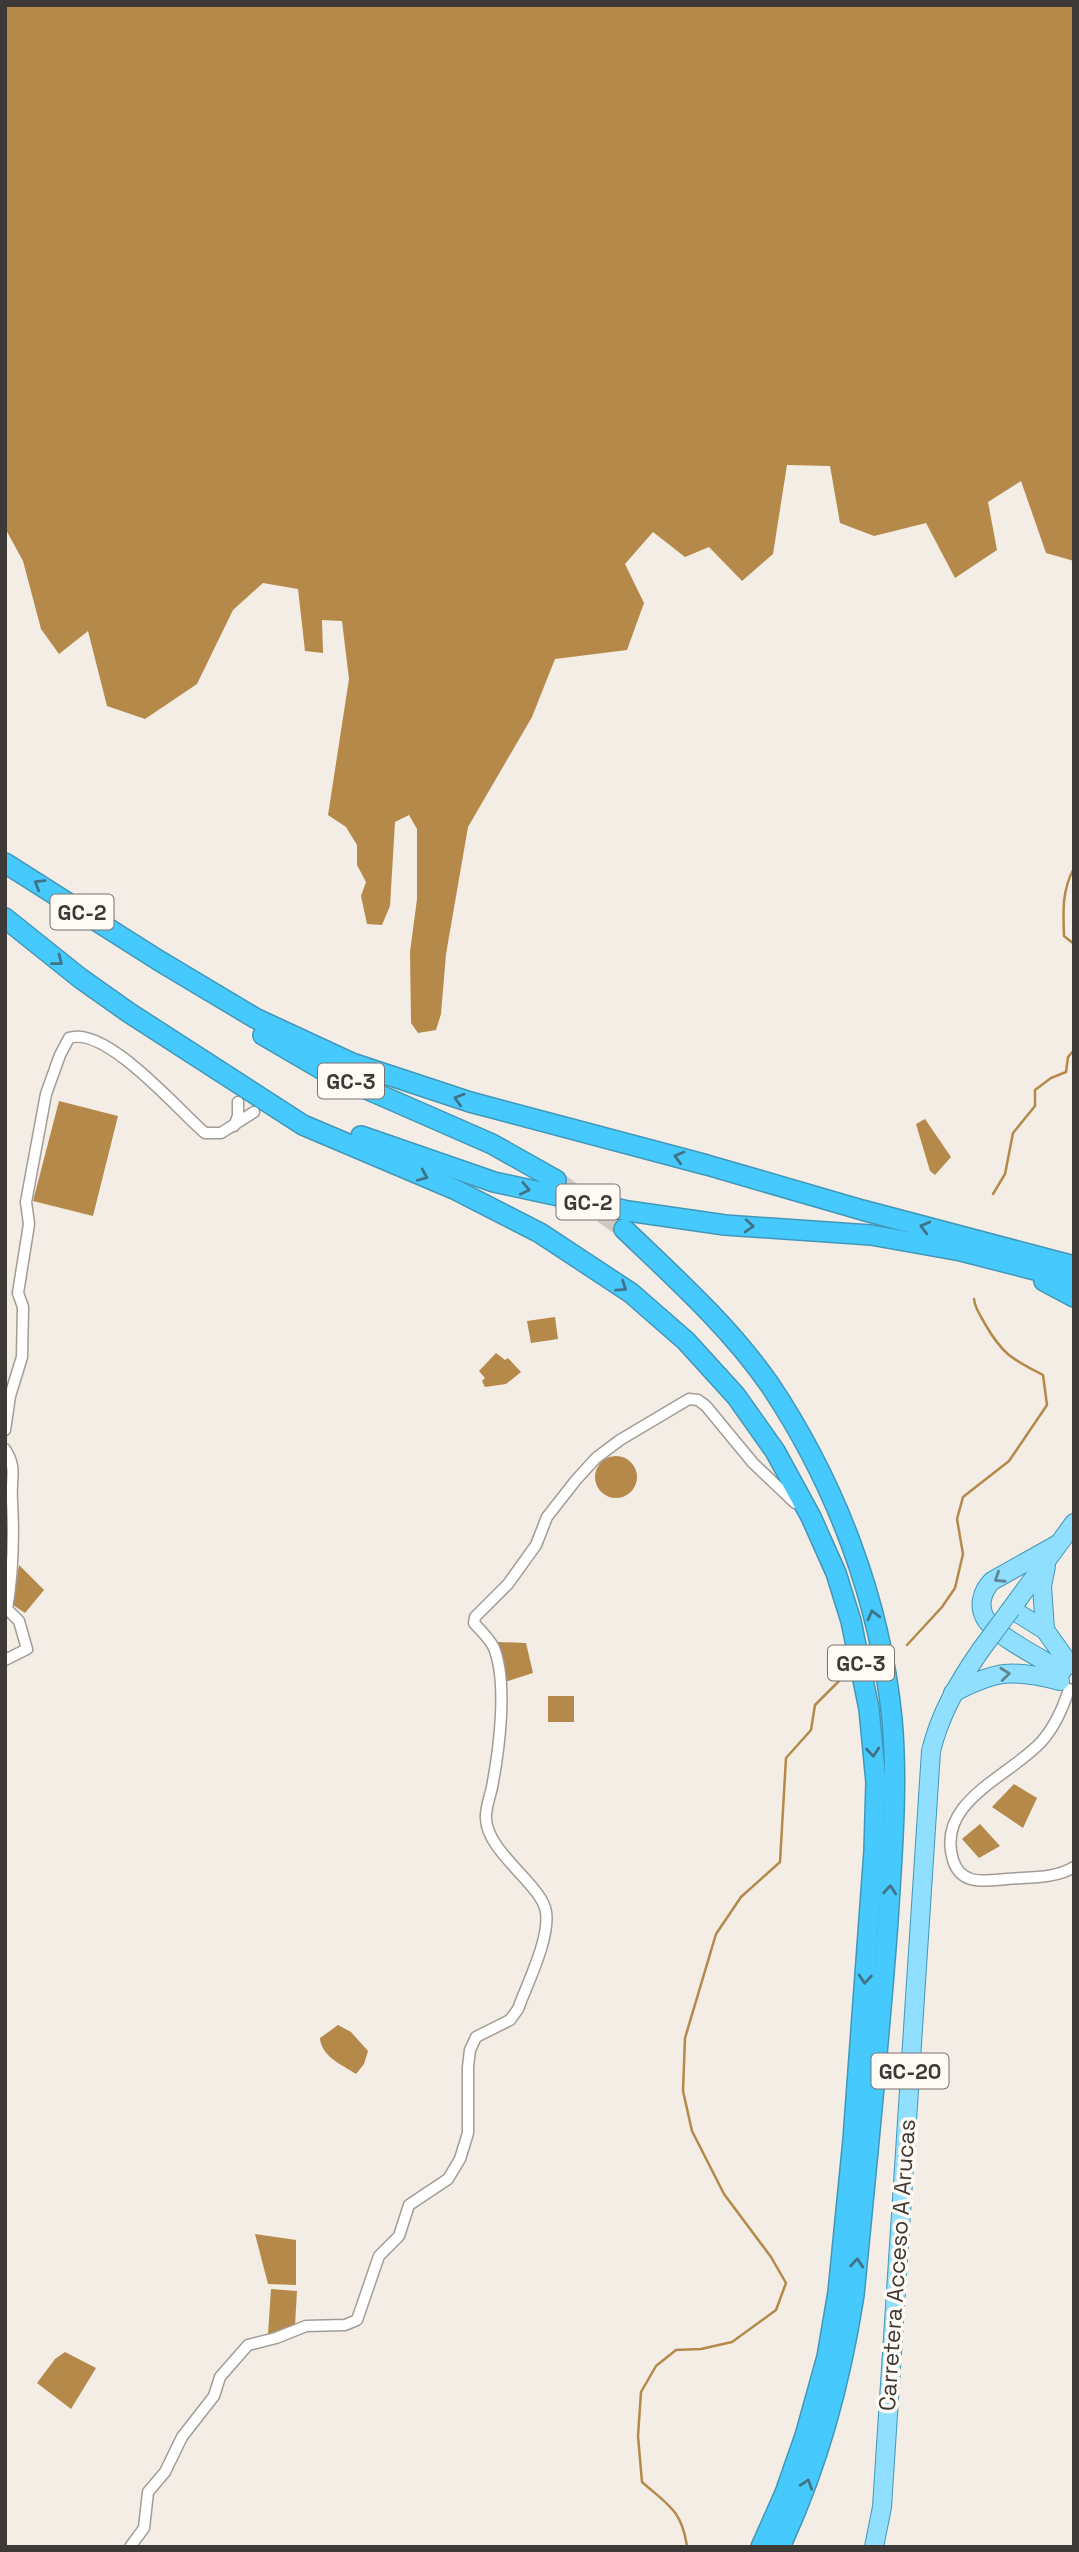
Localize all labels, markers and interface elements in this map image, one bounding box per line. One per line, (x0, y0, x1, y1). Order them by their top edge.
one-way arrow (33, 880, 46, 893)
road number: GC-2 (50, 894, 114, 930)
one-way arrow (50, 952, 63, 965)
road number: GC-3 (318, 1064, 384, 1098)
one-way arrow (453, 1092, 465, 1107)
one-way arrow (673, 1151, 685, 1165)
one-way arrow (417, 1168, 429, 1182)
one-way arrow (519, 1180, 531, 1195)
road number: GC-2 (556, 1184, 620, 1220)
one-way arrow (744, 1218, 755, 1233)
one-way arrow (920, 1220, 932, 1235)
one-way arrow (614, 1279, 627, 1292)
one-way arrow (994, 1569, 1007, 1582)
one-way arrow (867, 1610, 881, 1622)
road number: GC-3 (828, 1646, 894, 1680)
one-way arrow (1000, 1667, 1011, 1682)
one-way arrow (865, 1747, 880, 1758)
one-way arrow (882, 1884, 897, 1895)
one-way arrow (858, 1974, 873, 1985)
road number: GC-20 (872, 2054, 948, 2088)
street label: Carretera Acceso A Arucas (872, 2118, 922, 2412)
one-way arrow (849, 2257, 864, 2268)
one-way arrow (799, 2479, 813, 2491)

